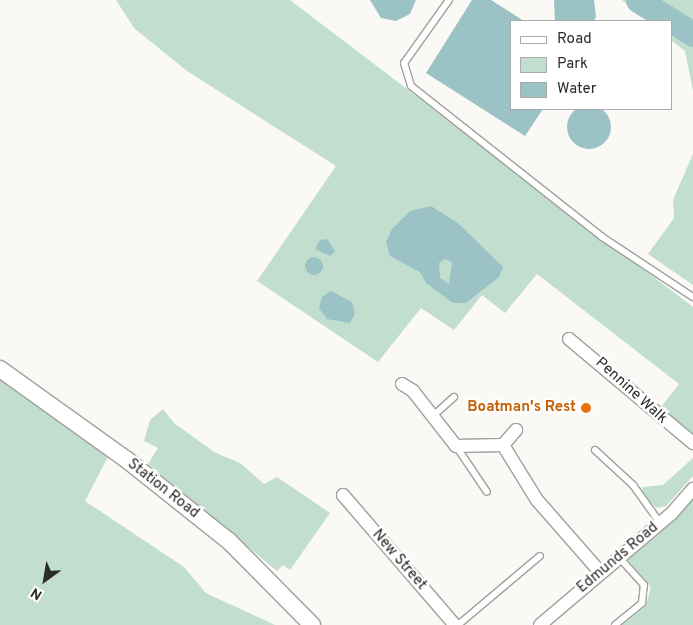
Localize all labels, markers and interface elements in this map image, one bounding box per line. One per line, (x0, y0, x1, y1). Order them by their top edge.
legend (510, 20, 673, 110)
text: Road (557, 30, 592, 49)
text: Park (557, 55, 588, 74)
text: Water (557, 80, 596, 99)
street label: Pennine Walk (591, 354, 671, 428)
place label: Boatman's Rest (467, 399, 576, 417)
marker: Boatman's Rest (580, 402, 592, 414)
street label: Station Road (123, 455, 203, 523)
street label: Edmunds Road (574, 519, 662, 597)
street label: New Street (368, 526, 430, 594)
north arrow (20, 555, 70, 605)
text: N (28, 583, 46, 603)

